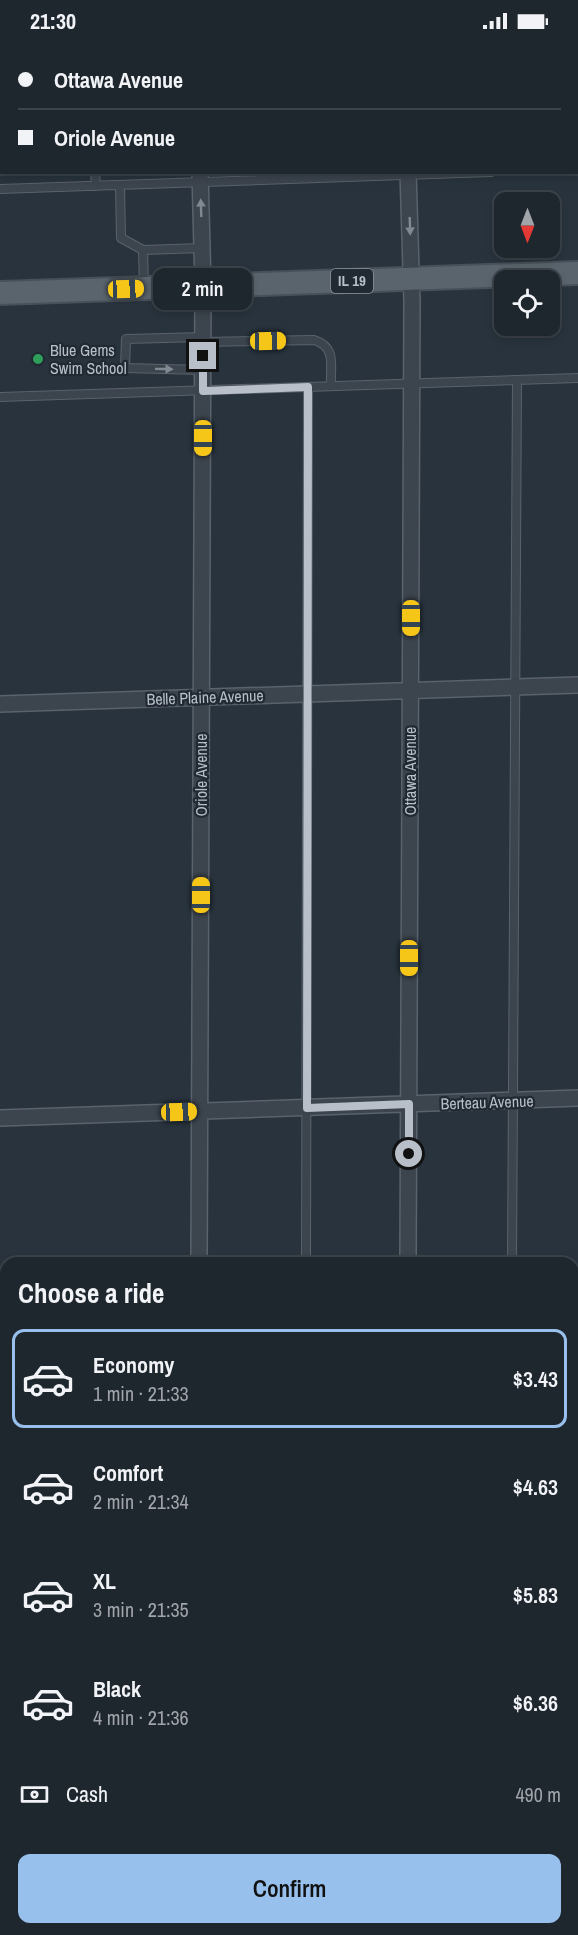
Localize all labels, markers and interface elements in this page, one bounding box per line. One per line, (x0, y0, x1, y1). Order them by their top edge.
text: 21:30 (30, 6, 76, 36)
text: Ottawa Avenue (54, 65, 183, 95)
text: Oriole Avenue (54, 123, 175, 153)
north arrow (494, 192, 560, 258)
map controls (494, 192, 560, 336)
one-way arrow (196, 199, 206, 218)
one-way arrow (406, 216, 415, 235)
callout: 2 min (154, 269, 252, 311)
road number: IL 19 (331, 269, 373, 293)
button: locate (494, 270, 560, 336)
text: 2 min (181, 275, 224, 302)
car (108, 279, 144, 299)
car (250, 332, 286, 350)
place label: Blue Gems Swim School (50, 339, 127, 379)
route end (189, 342, 216, 369)
marker: Blue Gems Swim School (31, 352, 45, 366)
one-way arrow (155, 364, 174, 374)
car (194, 420, 212, 456)
car (402, 600, 420, 636)
street label: Belle Plaine Avenue (146, 684, 264, 710)
street label: Ottawa Avenue (399, 727, 421, 815)
street label: Oriole Avenue (190, 734, 212, 816)
car (192, 877, 210, 913)
car (400, 940, 418, 976)
street label: Berteau Avenue (440, 1089, 534, 1115)
car (161, 1102, 197, 1122)
route start (395, 1140, 422, 1167)
text: Choose a ride (18, 1275, 164, 1311)
text: Economy (93, 1350, 174, 1380)
icon: car (21, 1352, 75, 1406)
text: $3.43 (513, 1364, 558, 1394)
text: 1 min · 21:33 (93, 1380, 189, 1407)
text: Comfort (93, 1458, 163, 1488)
icon: car (21, 1460, 75, 1514)
text: $4.63 (513, 1472, 558, 1502)
text: 2 min · 21:34 (93, 1488, 189, 1515)
text: XL (93, 1566, 116, 1596)
icon: car (21, 1568, 75, 1622)
text: $5.83 (513, 1580, 558, 1610)
text: 3 min · 21:35 (93, 1596, 189, 1623)
text: Black (93, 1674, 141, 1704)
icon: car (21, 1676, 75, 1730)
text: $6.36 (513, 1688, 558, 1718)
text: 4 min · 21:36 (93, 1704, 189, 1731)
icon: cash (18, 1778, 51, 1811)
text: Cash (66, 1779, 108, 1809)
text: 490 m (515, 1781, 561, 1808)
button: Confirm (18, 1854, 561, 1923)

